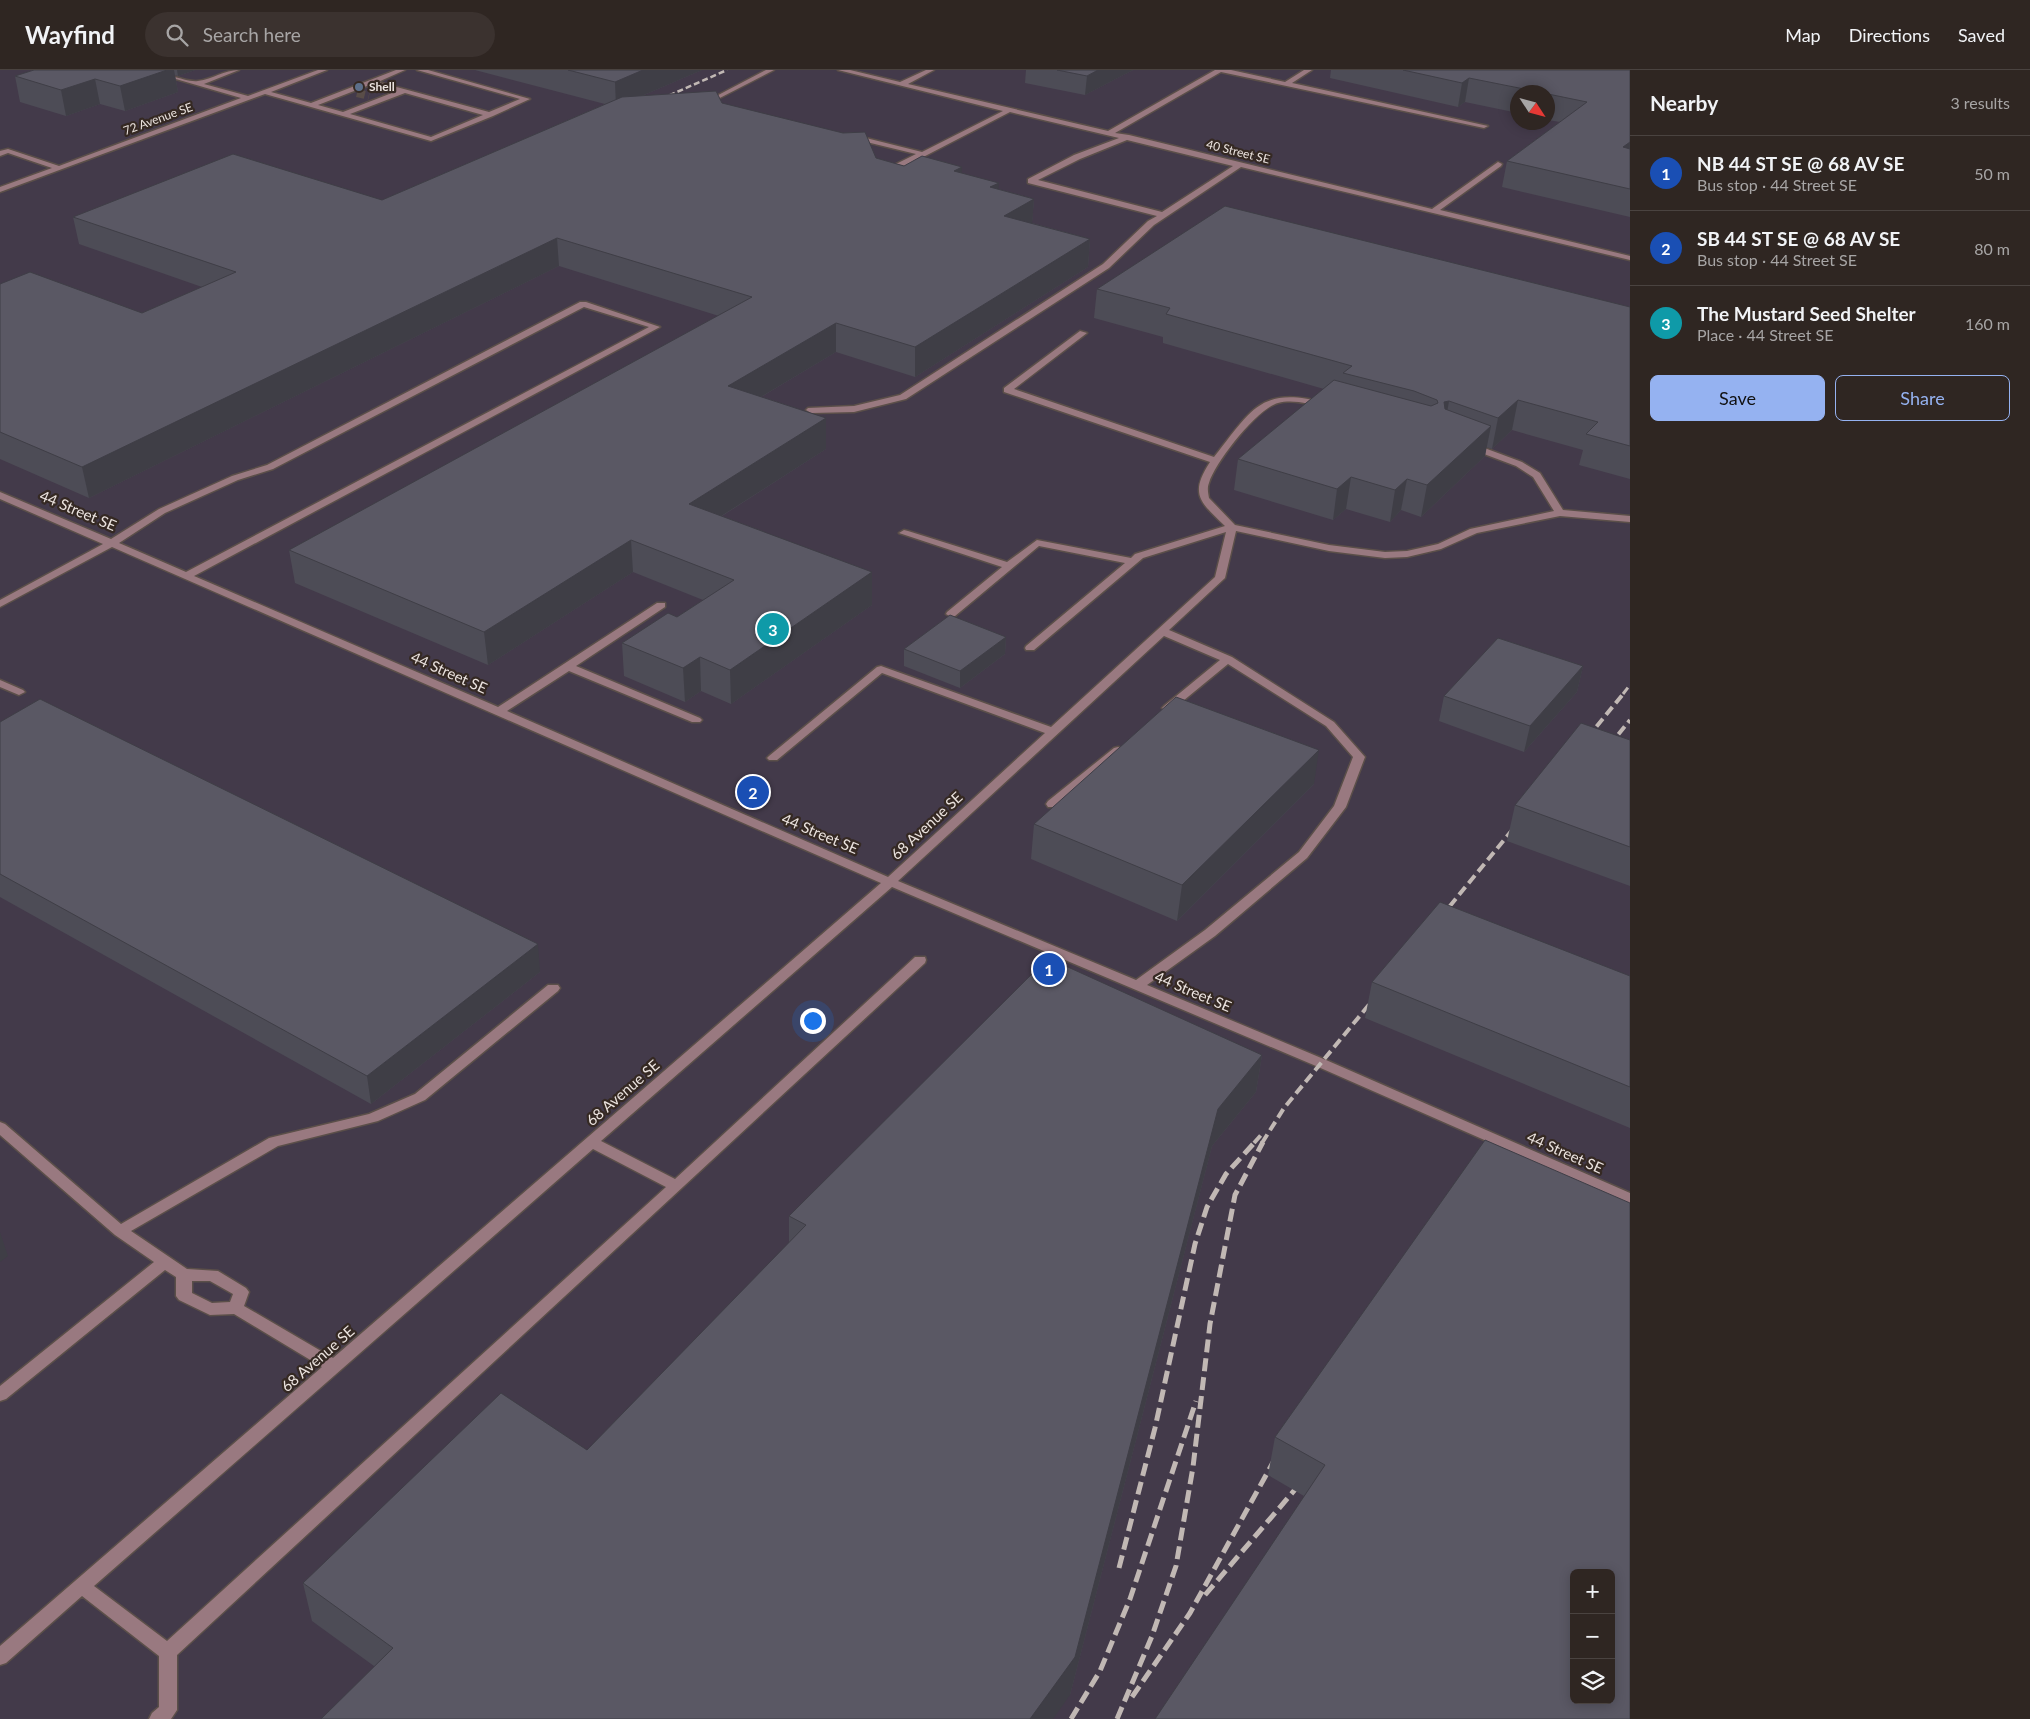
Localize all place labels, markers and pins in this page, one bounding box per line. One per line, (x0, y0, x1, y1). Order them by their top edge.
place label: Shell (369, 79, 395, 94)
marker: Shell (353, 81, 365, 93)
pin: 3 (757, 610, 789, 648)
pin: 2 (737, 773, 769, 811)
pin: 1 (1033, 950, 1065, 988)

